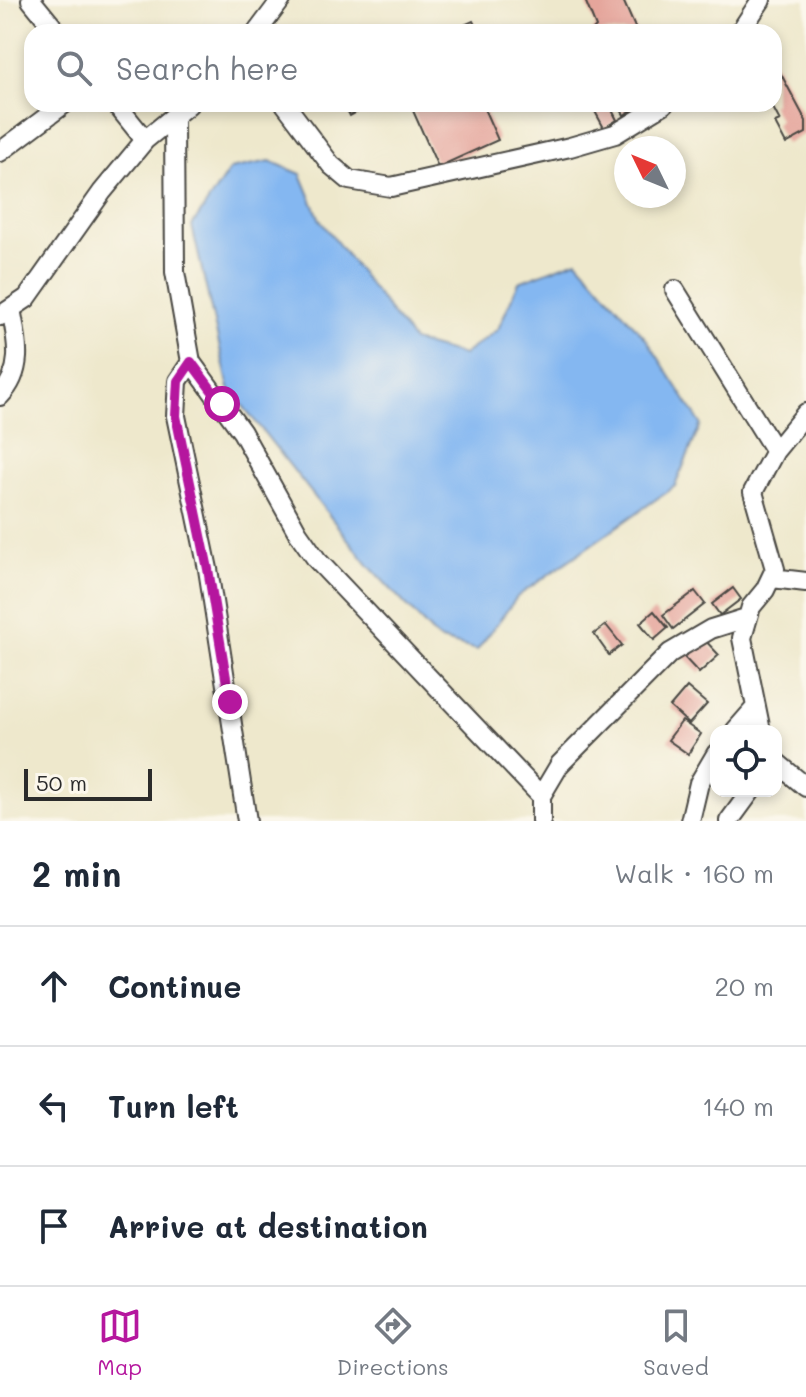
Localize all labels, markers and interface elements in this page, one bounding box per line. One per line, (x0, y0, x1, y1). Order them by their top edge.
search box (24, 24, 782, 112)
icon: search (52, 46, 96, 90)
text: Search here (116, 48, 299, 88)
north arrow (614, 136, 686, 208)
route start (204, 386, 240, 422)
route end (212, 684, 248, 720)
map controls (710, 725, 782, 797)
button: locate (710, 725, 782, 797)
scale bar (24, 765, 152, 801)
text: 50 m (36, 768, 87, 797)
text: 2 min (32, 851, 121, 896)
text: Walk · 160 m (614, 856, 774, 890)
icon: ahead (32, 964, 76, 1008)
text: Continue (108, 966, 241, 1006)
text: 20 m (714, 969, 774, 1003)
icon: left (32, 1084, 76, 1128)
text: Turn left (108, 1086, 239, 1126)
text: 140 m (702, 1089, 774, 1123)
icon: arrive (32, 1204, 76, 1248)
text: Arrive at destination (108, 1206, 428, 1246)
tab: Map (97, 1304, 142, 1381)
tab: Directions (337, 1304, 449, 1381)
tab: Saved (643, 1304, 709, 1381)

